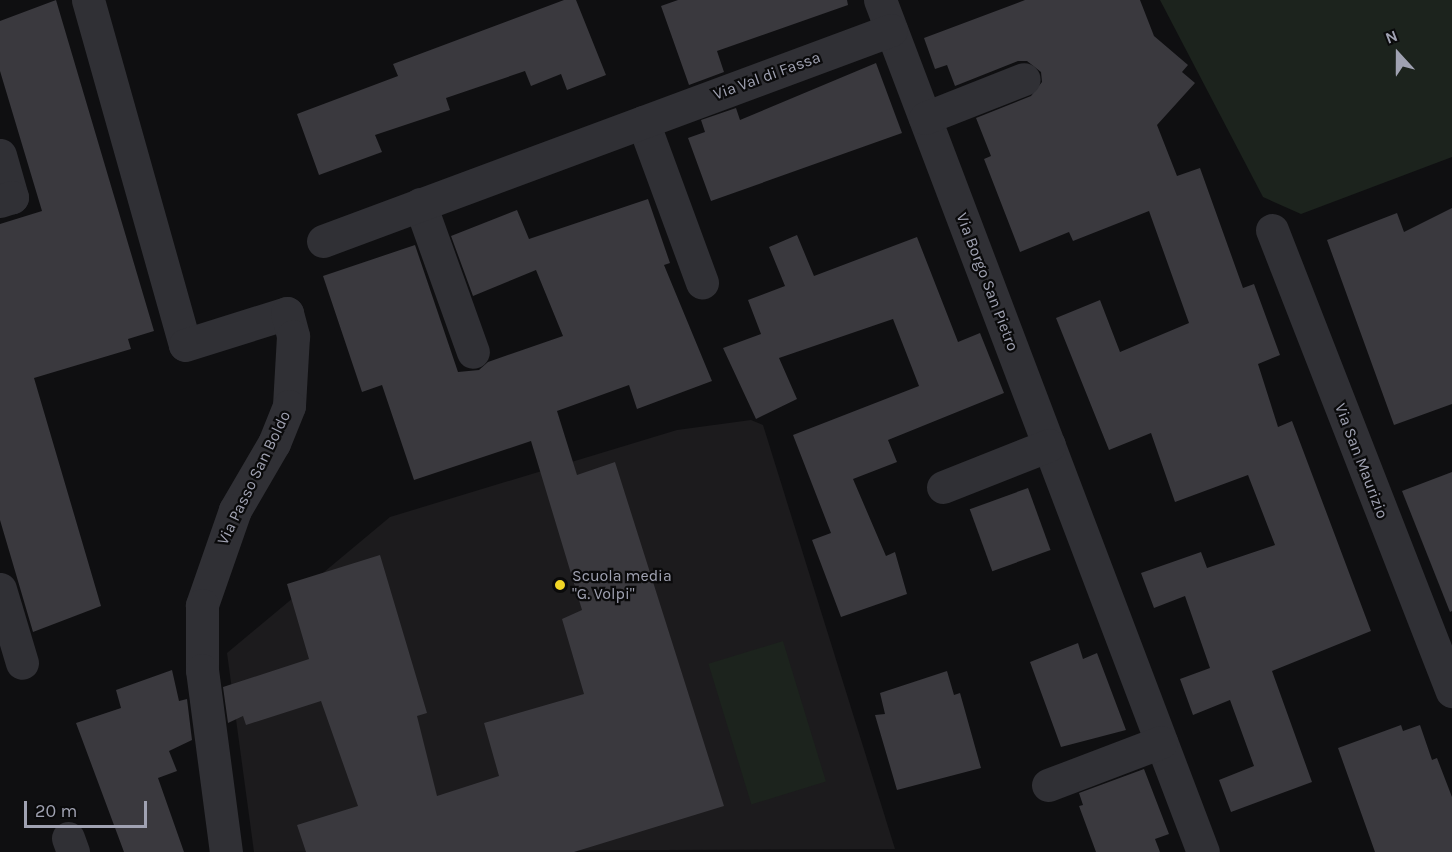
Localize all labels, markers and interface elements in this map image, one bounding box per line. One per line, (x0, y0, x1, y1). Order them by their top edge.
north arrow (1368, 24, 1428, 84)
text: N (1383, 26, 1400, 48)
street label: Via Val di Fassa (711, 48, 823, 104)
street label: Via Borgo San Pietro (952, 210, 1022, 354)
street label: Via San Maurizio (1330, 401, 1392, 521)
street label: Via Passo San Boldo (213, 408, 295, 548)
place label: Scuola media "G. Volpi" (572, 566, 672, 604)
marker: Scuola media "G. Volpi" (553, 578, 567, 592)
scale bar (27, 789, 150, 827)
text: 20 m (35, 800, 77, 822)

